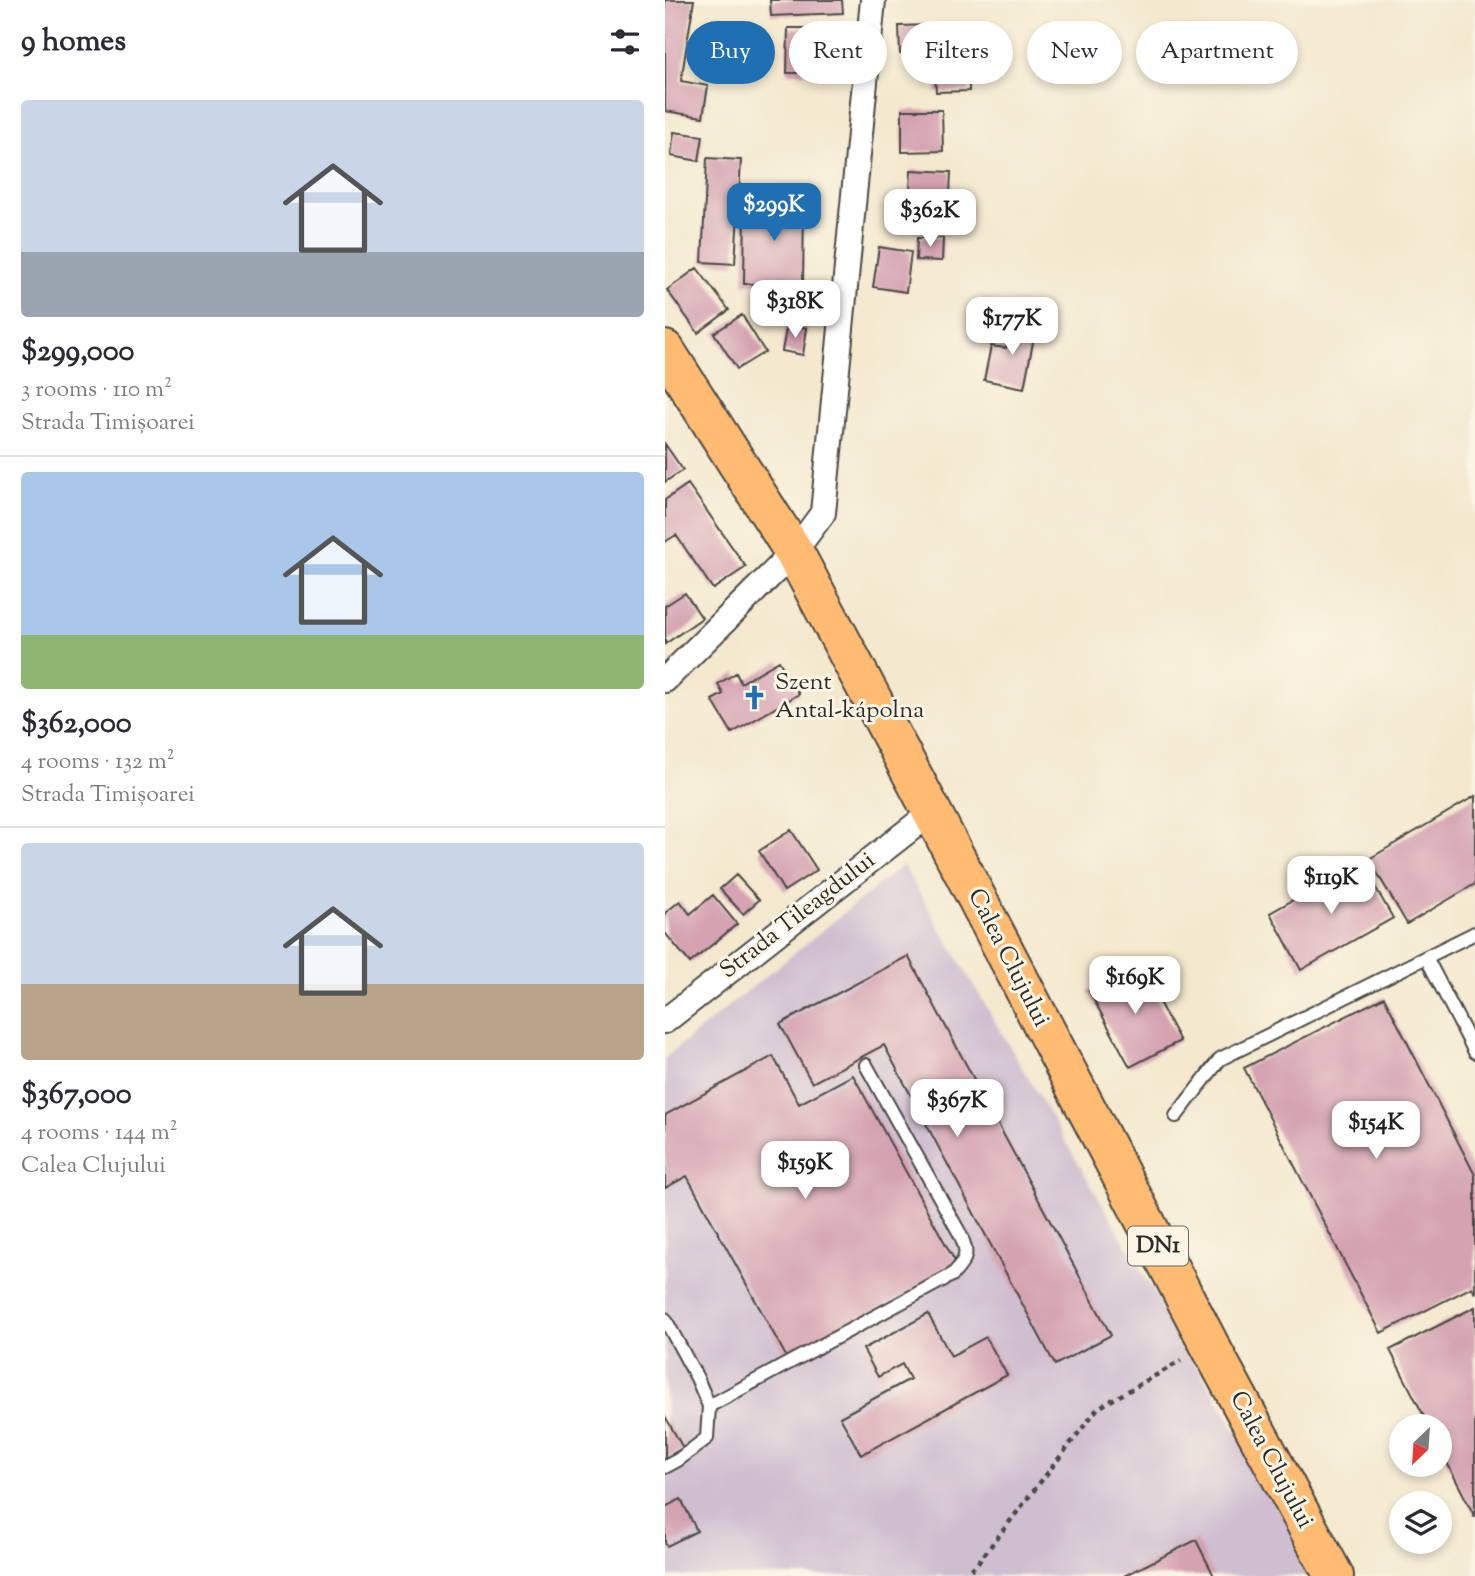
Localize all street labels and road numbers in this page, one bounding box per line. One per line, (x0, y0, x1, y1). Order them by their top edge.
street label: Strada Tileagdului (713, 844, 883, 987)
street label: Calea Clujului (959, 883, 1058, 1033)
road number: DN1 (1128, 1226, 1188, 1266)
street label: Calea Clujului (1220, 1385, 1322, 1535)

